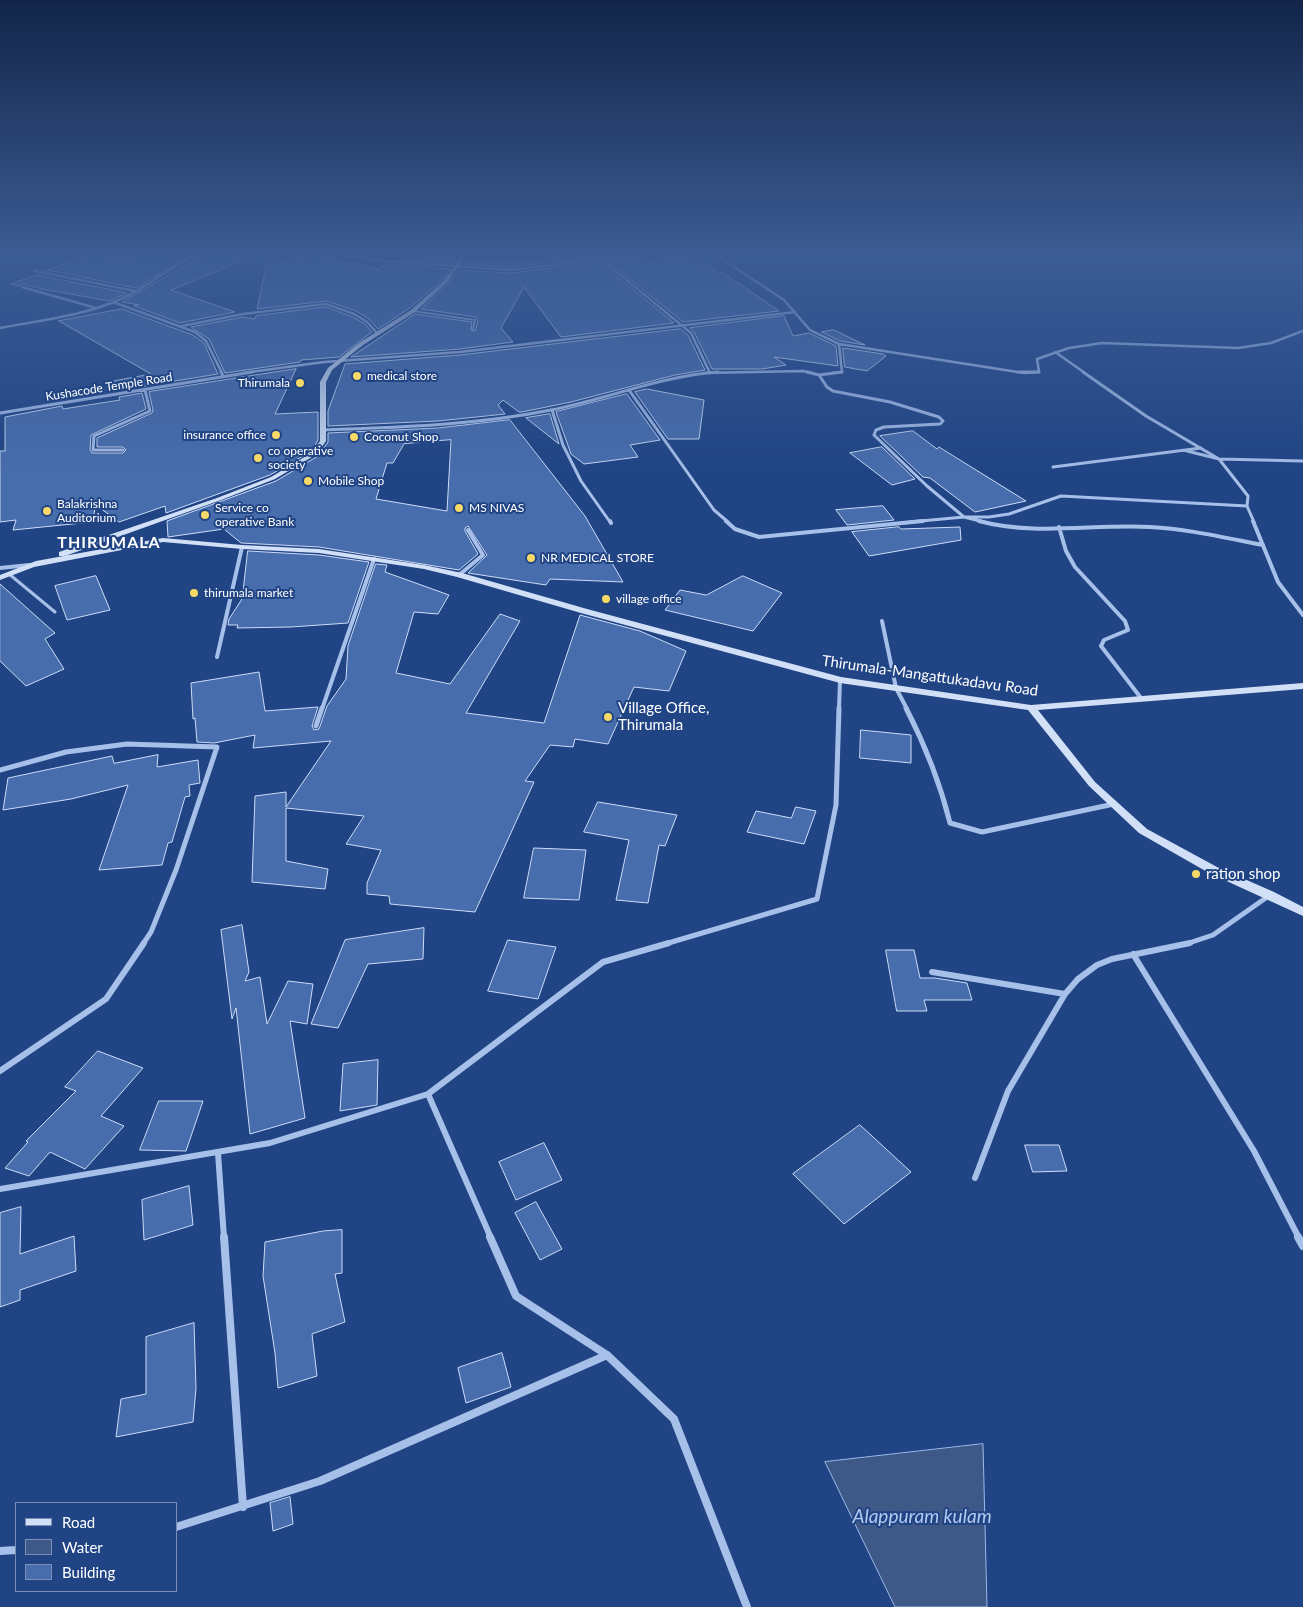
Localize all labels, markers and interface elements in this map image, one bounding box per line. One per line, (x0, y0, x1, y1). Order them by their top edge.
place label: medical store (367, 369, 437, 383)
street label: Kushacode Temple Road (45, 370, 173, 404)
marker: medical store (351, 370, 363, 382)
place label: Thirumala (238, 376, 290, 390)
marker: Thirumala (294, 377, 306, 389)
place label: insurance office (183, 428, 266, 442)
marker: insurance office (270, 429, 282, 441)
place label: Coconut Shop (364, 430, 439, 444)
marker: Coconut Shop (348, 431, 360, 443)
place label: co operative society (268, 444, 333, 472)
marker: co operative society (252, 452, 264, 464)
place label: Mobile Shop (318, 474, 384, 488)
marker: Mobile Shop (302, 475, 314, 487)
place label: Balakrishna Auditorium (57, 497, 117, 525)
place label: Service co operative Bank (215, 501, 294, 529)
place label: MS NIVAS (469, 501, 524, 515)
marker: MS NIVAS (453, 502, 465, 514)
marker: Balakrishna Auditorium (41, 505, 53, 517)
marker: Service co operative Bank (199, 509, 211, 521)
district label: THIRUMALA (56, 533, 162, 553)
place label: NR MEDICAL STORE (541, 551, 654, 565)
marker: NR MEDICAL STORE (525, 552, 537, 564)
place label: thirumala market (204, 586, 293, 600)
marker: thirumala market (188, 587, 200, 599)
place label: village office (616, 592, 682, 606)
marker: village office (600, 593, 612, 605)
street label: Thirumala-Mangattukadavu Road (821, 652, 1039, 700)
place label: Village Office, Thirumala (618, 699, 709, 734)
marker: Village Office, Thirumala (602, 711, 614, 723)
place label: ration shop (1206, 865, 1280, 883)
marker: ration shop (1190, 868, 1202, 880)
legend (15, 1502, 178, 1592)
water label: Alappuram kulam (852, 1506, 992, 1528)
text: Road (62, 1513, 95, 1531)
text: Water (62, 1538, 103, 1556)
text: Building (62, 1563, 115, 1581)

